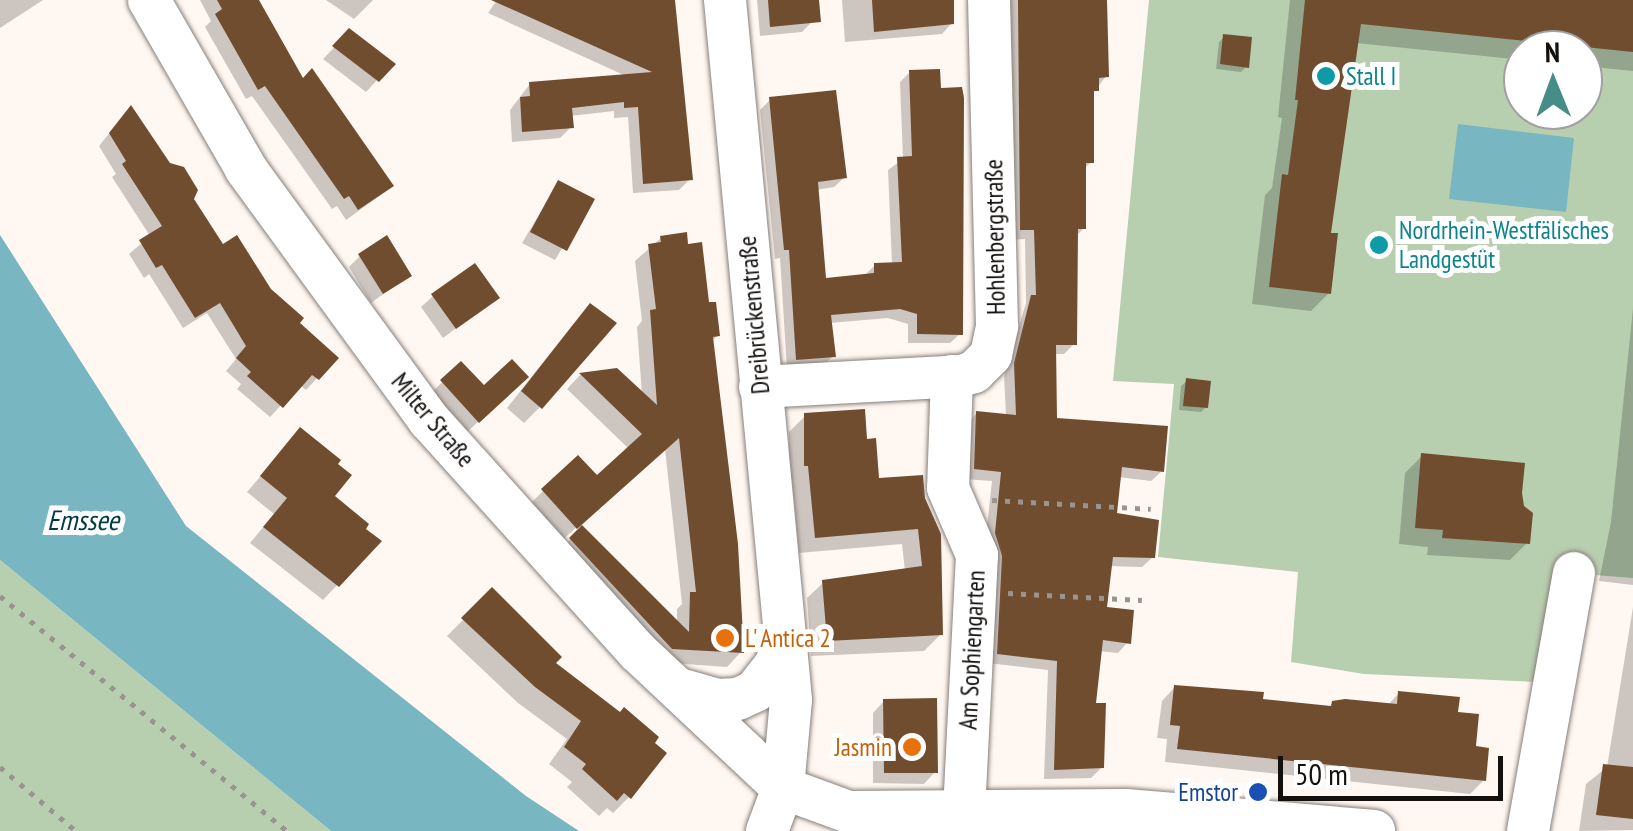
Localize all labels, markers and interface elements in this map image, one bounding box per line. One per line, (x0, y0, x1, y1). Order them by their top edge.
north arrow (1503, 30, 1603, 130)
text: N (1545, 33, 1560, 70)
place label: Stall I (1346, 61, 1396, 91)
marker: Stall I (1315, 65, 1337, 87)
street label: Hohlenbergstraße (979, 159, 1011, 315)
place label: Nordrhein-Westfälisches Landgestüt (1399, 216, 1609, 275)
marker: Nordrhein-Westfälisches Landgestüt (1368, 234, 1390, 256)
street label: Dreibrückenstraße (732, 235, 776, 395)
street label: Milter Straße (385, 367, 481, 473)
water label: Emssee (47, 503, 119, 537)
street label: Am Sophiengarten (953, 569, 991, 731)
place label: L' Antica 2 (745, 623, 833, 653)
marker: L' Antica 2 (714, 627, 736, 649)
place label: Jasmin (835, 732, 892, 762)
marker: Jasmin (901, 736, 923, 758)
scale bar (1283, 736, 1508, 798)
text: 50 m (1295, 754, 1348, 793)
place label: Emstor (1178, 777, 1238, 807)
marker: Emstor (1247, 781, 1269, 803)

